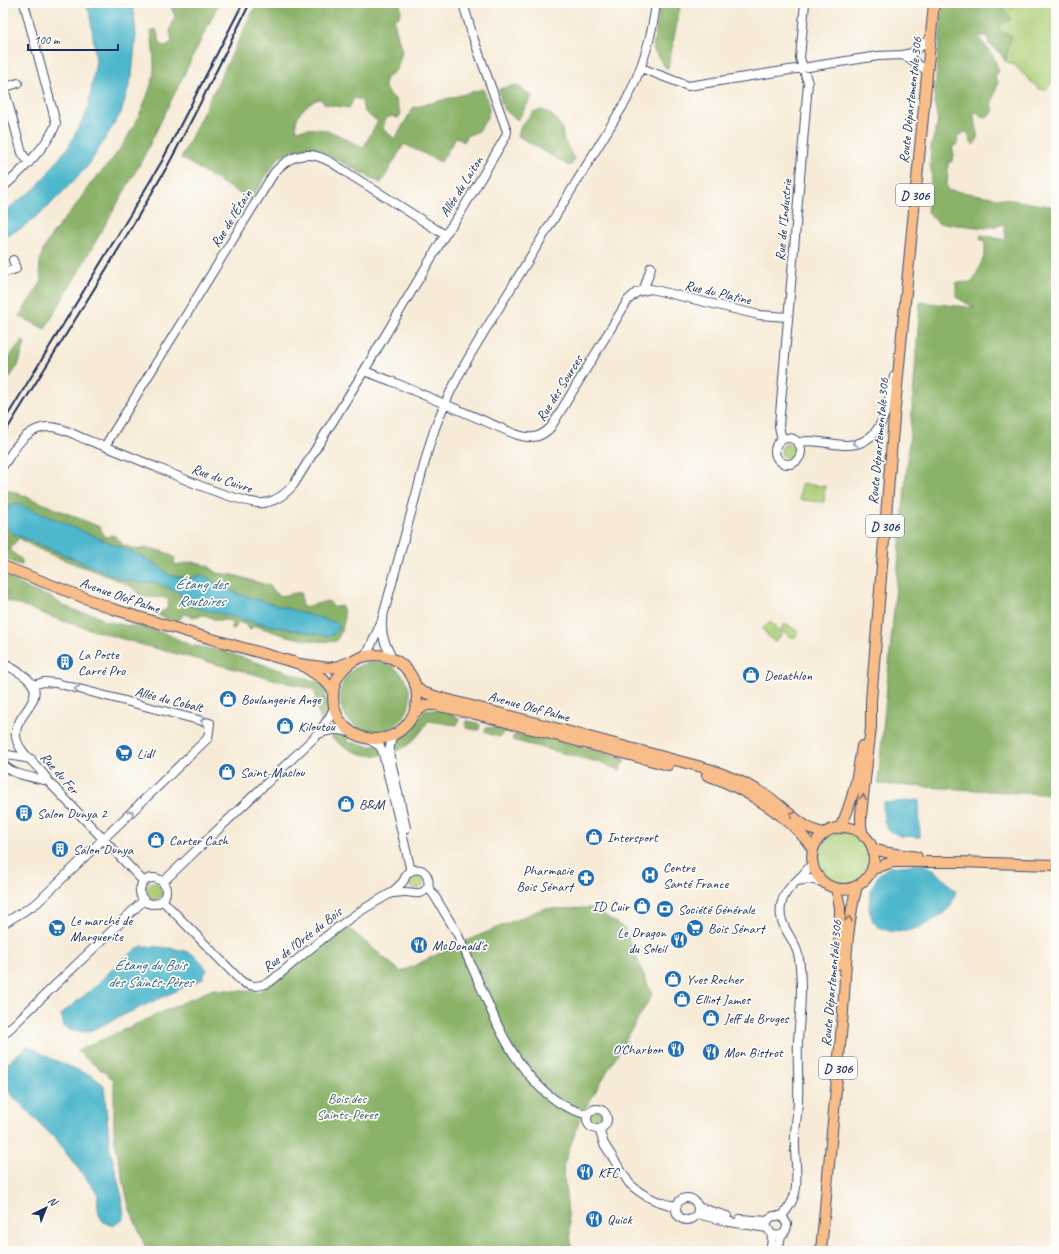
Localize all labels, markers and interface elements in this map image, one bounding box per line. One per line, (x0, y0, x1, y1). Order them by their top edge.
scale bar (28, 26, 118, 52)
text: 100 m (34, 32, 61, 48)
street label: Route Départementale 306 (895, 35, 926, 164)
street label: Allée du Laiton (436, 152, 487, 220)
street label: Rue de l'Industrie (771, 177, 796, 261)
road number: D 306 (896, 184, 934, 206)
street label: Rue de l'Étain (207, 186, 256, 250)
street label: Rue du Platine (683, 277, 754, 309)
street label: Rue des Sources (532, 351, 587, 424)
street label: Route Départementale 306 (864, 376, 893, 505)
one-way arrow (851, 439, 858, 447)
street label: Rue du Cuivre (189, 460, 256, 497)
road number: D 306 (866, 515, 904, 537)
street label: Avenue Olof Palme (78, 574, 163, 618)
water label: Étang des Routoires (175, 575, 230, 611)
place label: La Poste Carré Pro (78, 646, 126, 679)
building icon: La Poste Carré Pro (55, 652, 75, 672)
shop icon: Decathlon (741, 665, 761, 685)
place label: Decathlon (764, 667, 813, 684)
street label: Allée du Cobalt (133, 683, 206, 716)
one-way arrow (74, 685, 80, 693)
street label: Avenue Olof Palme (486, 687, 573, 726)
shop icon: Boulangerie Ange (218, 689, 238, 709)
place label: Boulangerie Ange (241, 691, 322, 708)
shop icon: Kiloutou (275, 716, 295, 736)
one-way arrow (200, 717, 207, 726)
place label: Kiloutou (298, 718, 336, 735)
supermarket icon: Lidl (114, 743, 134, 763)
place label: Lidl (137, 745, 156, 762)
street label: Rue du Fer (37, 749, 83, 799)
shop icon: Saint-Maclou (217, 762, 237, 782)
place label: Saint-Maclou (240, 764, 305, 781)
shop icon: B&M (336, 794, 356, 814)
one-way arrow (858, 794, 867, 800)
place label: B&M (359, 796, 386, 813)
building icon: Salon Dunya 2 (14, 803, 34, 823)
place label: Salon Dunya 2 (37, 805, 108, 822)
one-way arrow (126, 810, 134, 817)
one-way arrow (790, 812, 797, 819)
shop icon: Intersport (584, 827, 604, 847)
place label: Intersport (607, 829, 659, 846)
shop icon: Carter Cash (146, 830, 166, 850)
place label: Carter Cash (169, 832, 228, 849)
building icon: Salon Dunya (50, 839, 70, 859)
place label: Salon Dunya (73, 841, 134, 858)
place label: Centre Santé France (663, 859, 729, 892)
place label: Pharmacie Bois Sénart (517, 862, 575, 895)
hospital icon: Centre Santé France (640, 865, 660, 885)
pharmacy icon: Pharmacie Bois Sénart (576, 868, 596, 888)
shop icon: ID Cuir (632, 896, 652, 916)
place label: ID Cuir (592, 898, 631, 915)
bank icon: Société Générale (655, 899, 675, 919)
place label: Société Générale (678, 901, 756, 918)
street label: Rue de l'Orée du Bois (259, 902, 346, 976)
place label: Le marché de Marguerite (70, 912, 134, 945)
one-way arrow (845, 916, 853, 922)
supermarket icon: Le marché de Marguerite (47, 918, 67, 938)
supermarket icon: Bois Sénart (685, 918, 705, 938)
street label: Route Départementale 306 (817, 918, 846, 1047)
place label: Bois Sénart (708, 920, 767, 937)
place label: Le Dragon du Soleil (617, 924, 669, 957)
restaurant icon: Le Dragon du Soleil (669, 930, 689, 950)
restaurant icon: McDonald's (409, 935, 429, 955)
place label: McDonald's (432, 937, 488, 954)
water label: Étang du Bois des Saints-Pères (108, 956, 195, 992)
shop icon: Yves Rocher (663, 969, 683, 989)
place label: Yves Rocher (686, 971, 744, 988)
shop icon: Elliot James (672, 989, 692, 1009)
place label: Elliot James (695, 991, 751, 1008)
shop icon: Jeff de Bruges (701, 1008, 721, 1028)
place label: Jeff de Bruges (723, 1010, 790, 1027)
restaurant icon: O'Charbon (666, 1039, 686, 1059)
place label: O'Charbon (613, 1041, 664, 1058)
restaurant icon: Mon Bistrot (701, 1042, 721, 1062)
place label: Mon Bistrot (724, 1044, 784, 1061)
road number: D 306 (819, 1057, 857, 1079)
park label: Bois des Saints-Pères (316, 1090, 379, 1123)
restaurant icon: KFC (575, 1162, 595, 1182)
place label: KFC (598, 1164, 621, 1181)
north arrow (26, 1188, 66, 1228)
text: N (46, 1193, 62, 1210)
restaurant icon: Quick (584, 1209, 604, 1229)
place label: Quick (607, 1211, 633, 1228)

